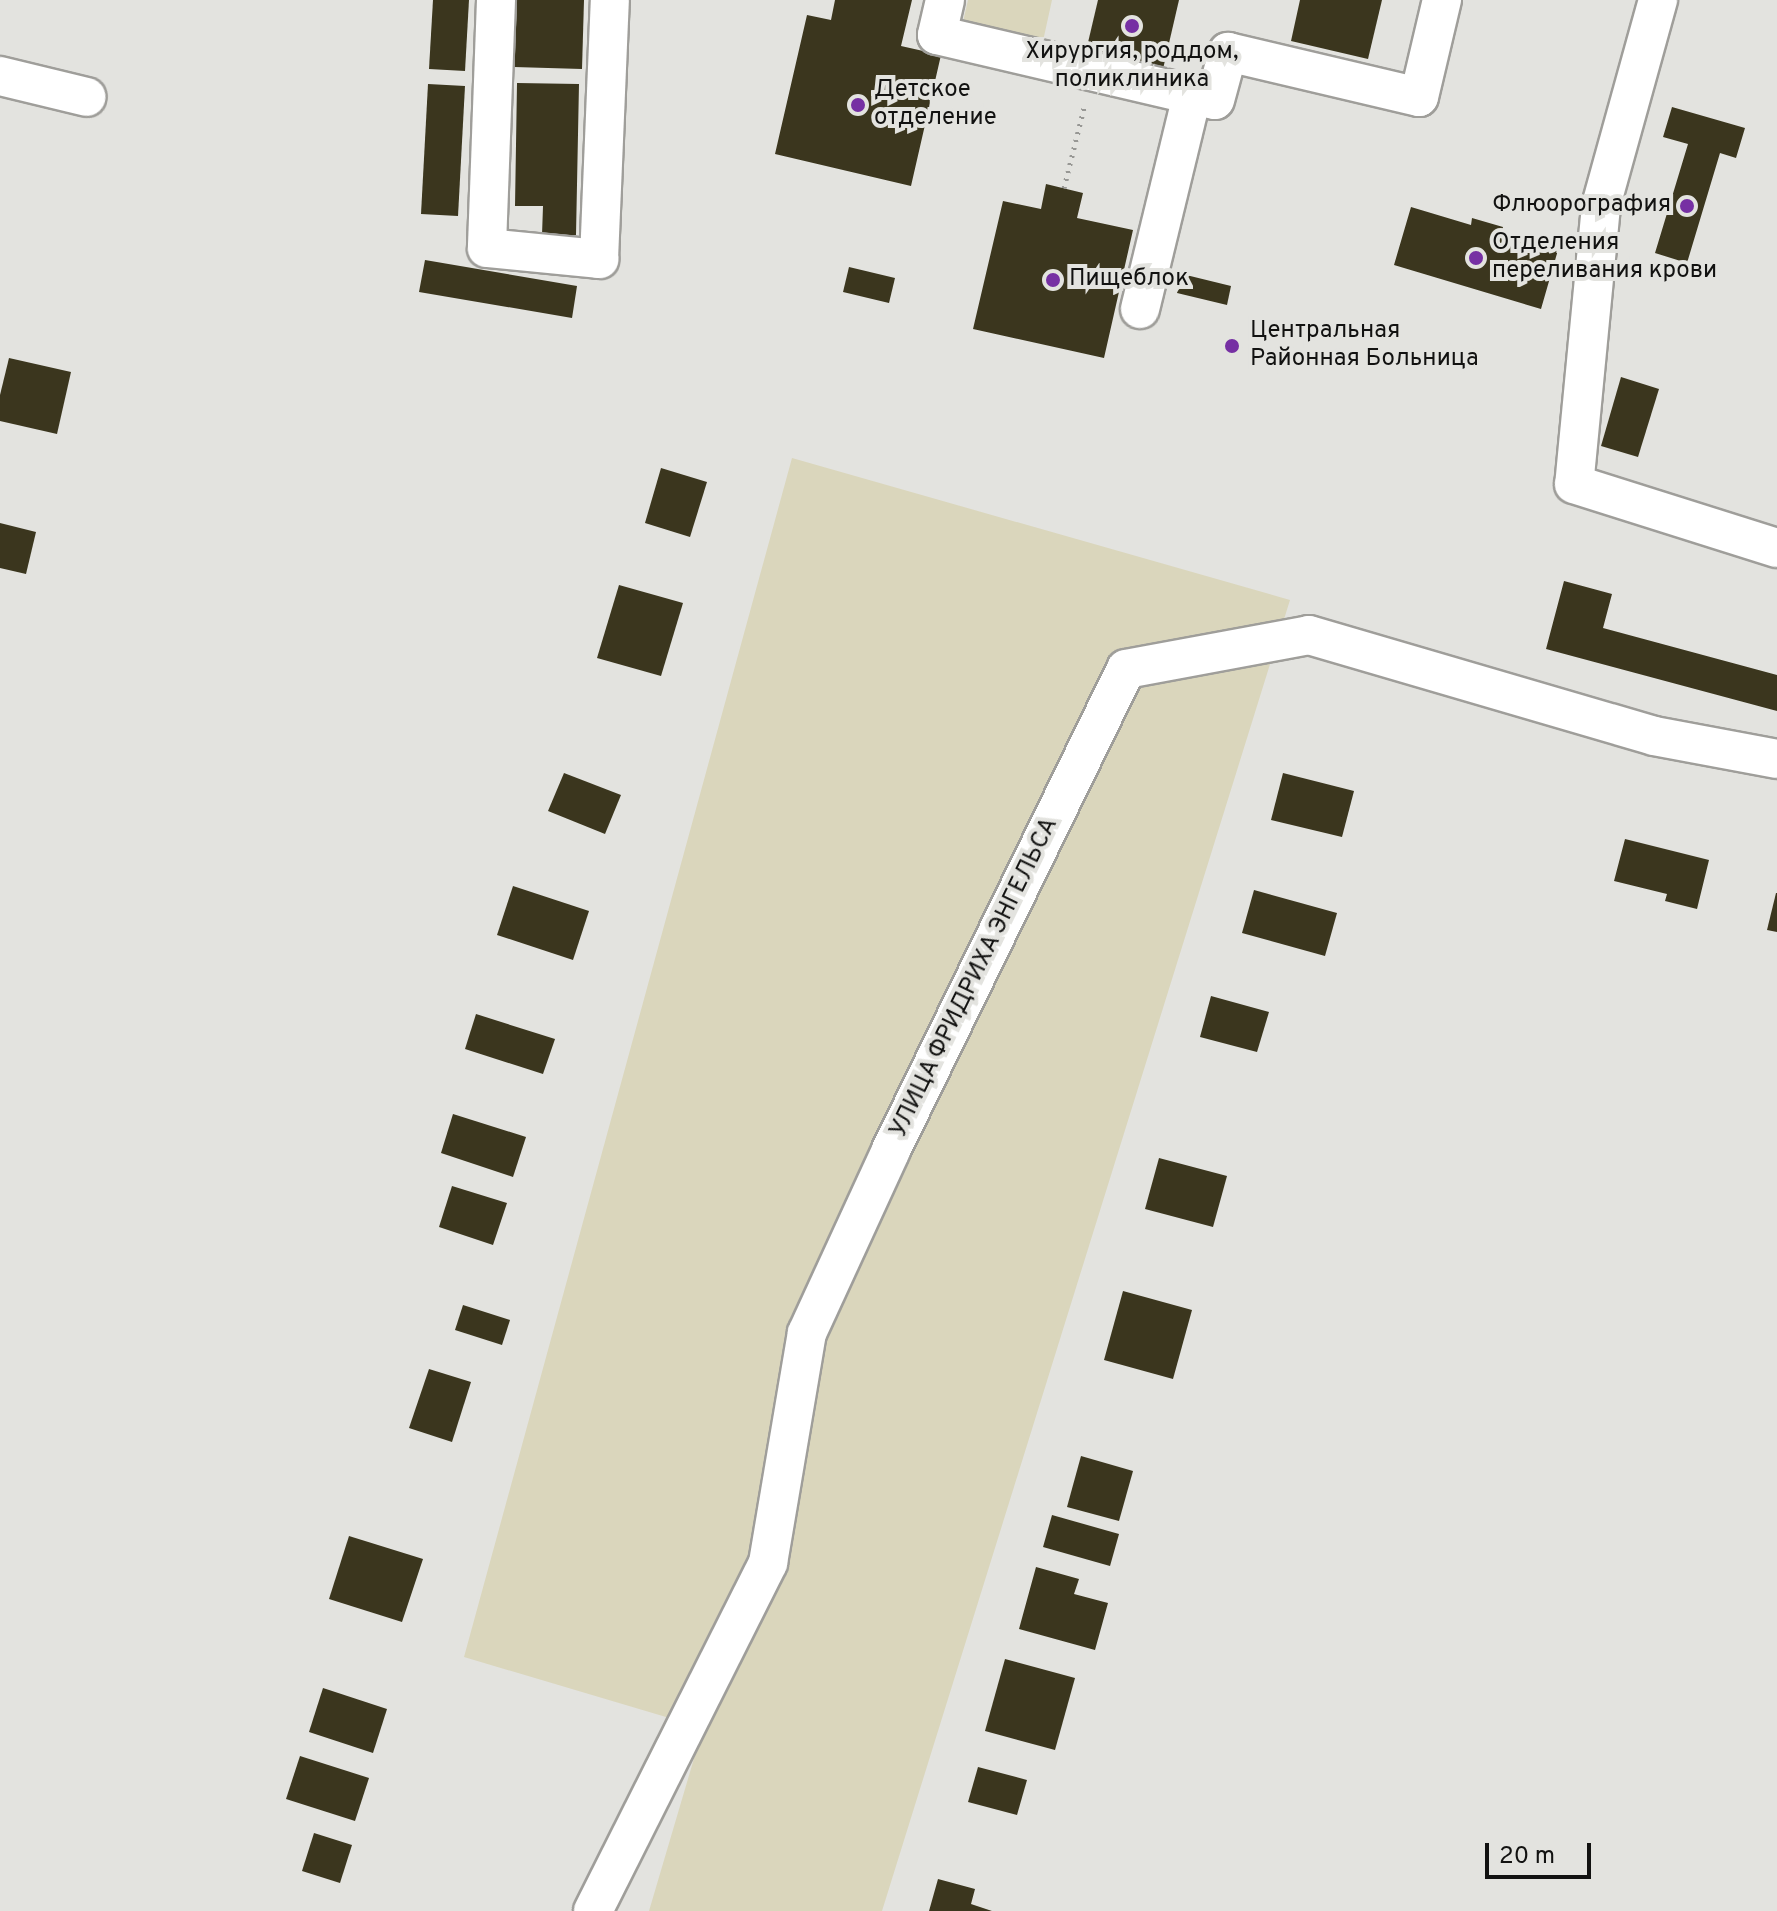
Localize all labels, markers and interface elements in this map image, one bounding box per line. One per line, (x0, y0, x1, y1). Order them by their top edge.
marker: Хирургия, роддом, поликлиника (1123, 17, 1141, 35)
place label: Хирургия, роддом, поликлиника (1026, 39, 1238, 95)
place label: Детское отделение (874, 77, 997, 133)
marker: Детское отделение (849, 96, 867, 114)
place label: Флюорография (1492, 192, 1671, 220)
marker: Флюорография (1678, 197, 1696, 215)
place label: Отделения переливания крови (1492, 230, 1717, 286)
marker: Отделения переливания крови (1467, 249, 1485, 267)
place label: Пищеблок (1069, 266, 1189, 294)
marker: Пищеблок (1044, 271, 1062, 289)
place label: Центральная Районная Больница (1250, 318, 1479, 374)
marker: Центральная Районная Больница (1221, 335, 1243, 357)
street label: УЛИЦА ФРИДРИХА ЭНГЕЛЬСА (884, 813, 1066, 1143)
scale bar (1489, 1827, 1595, 1877)
text: 20 m (1499, 1842, 1555, 1872)

